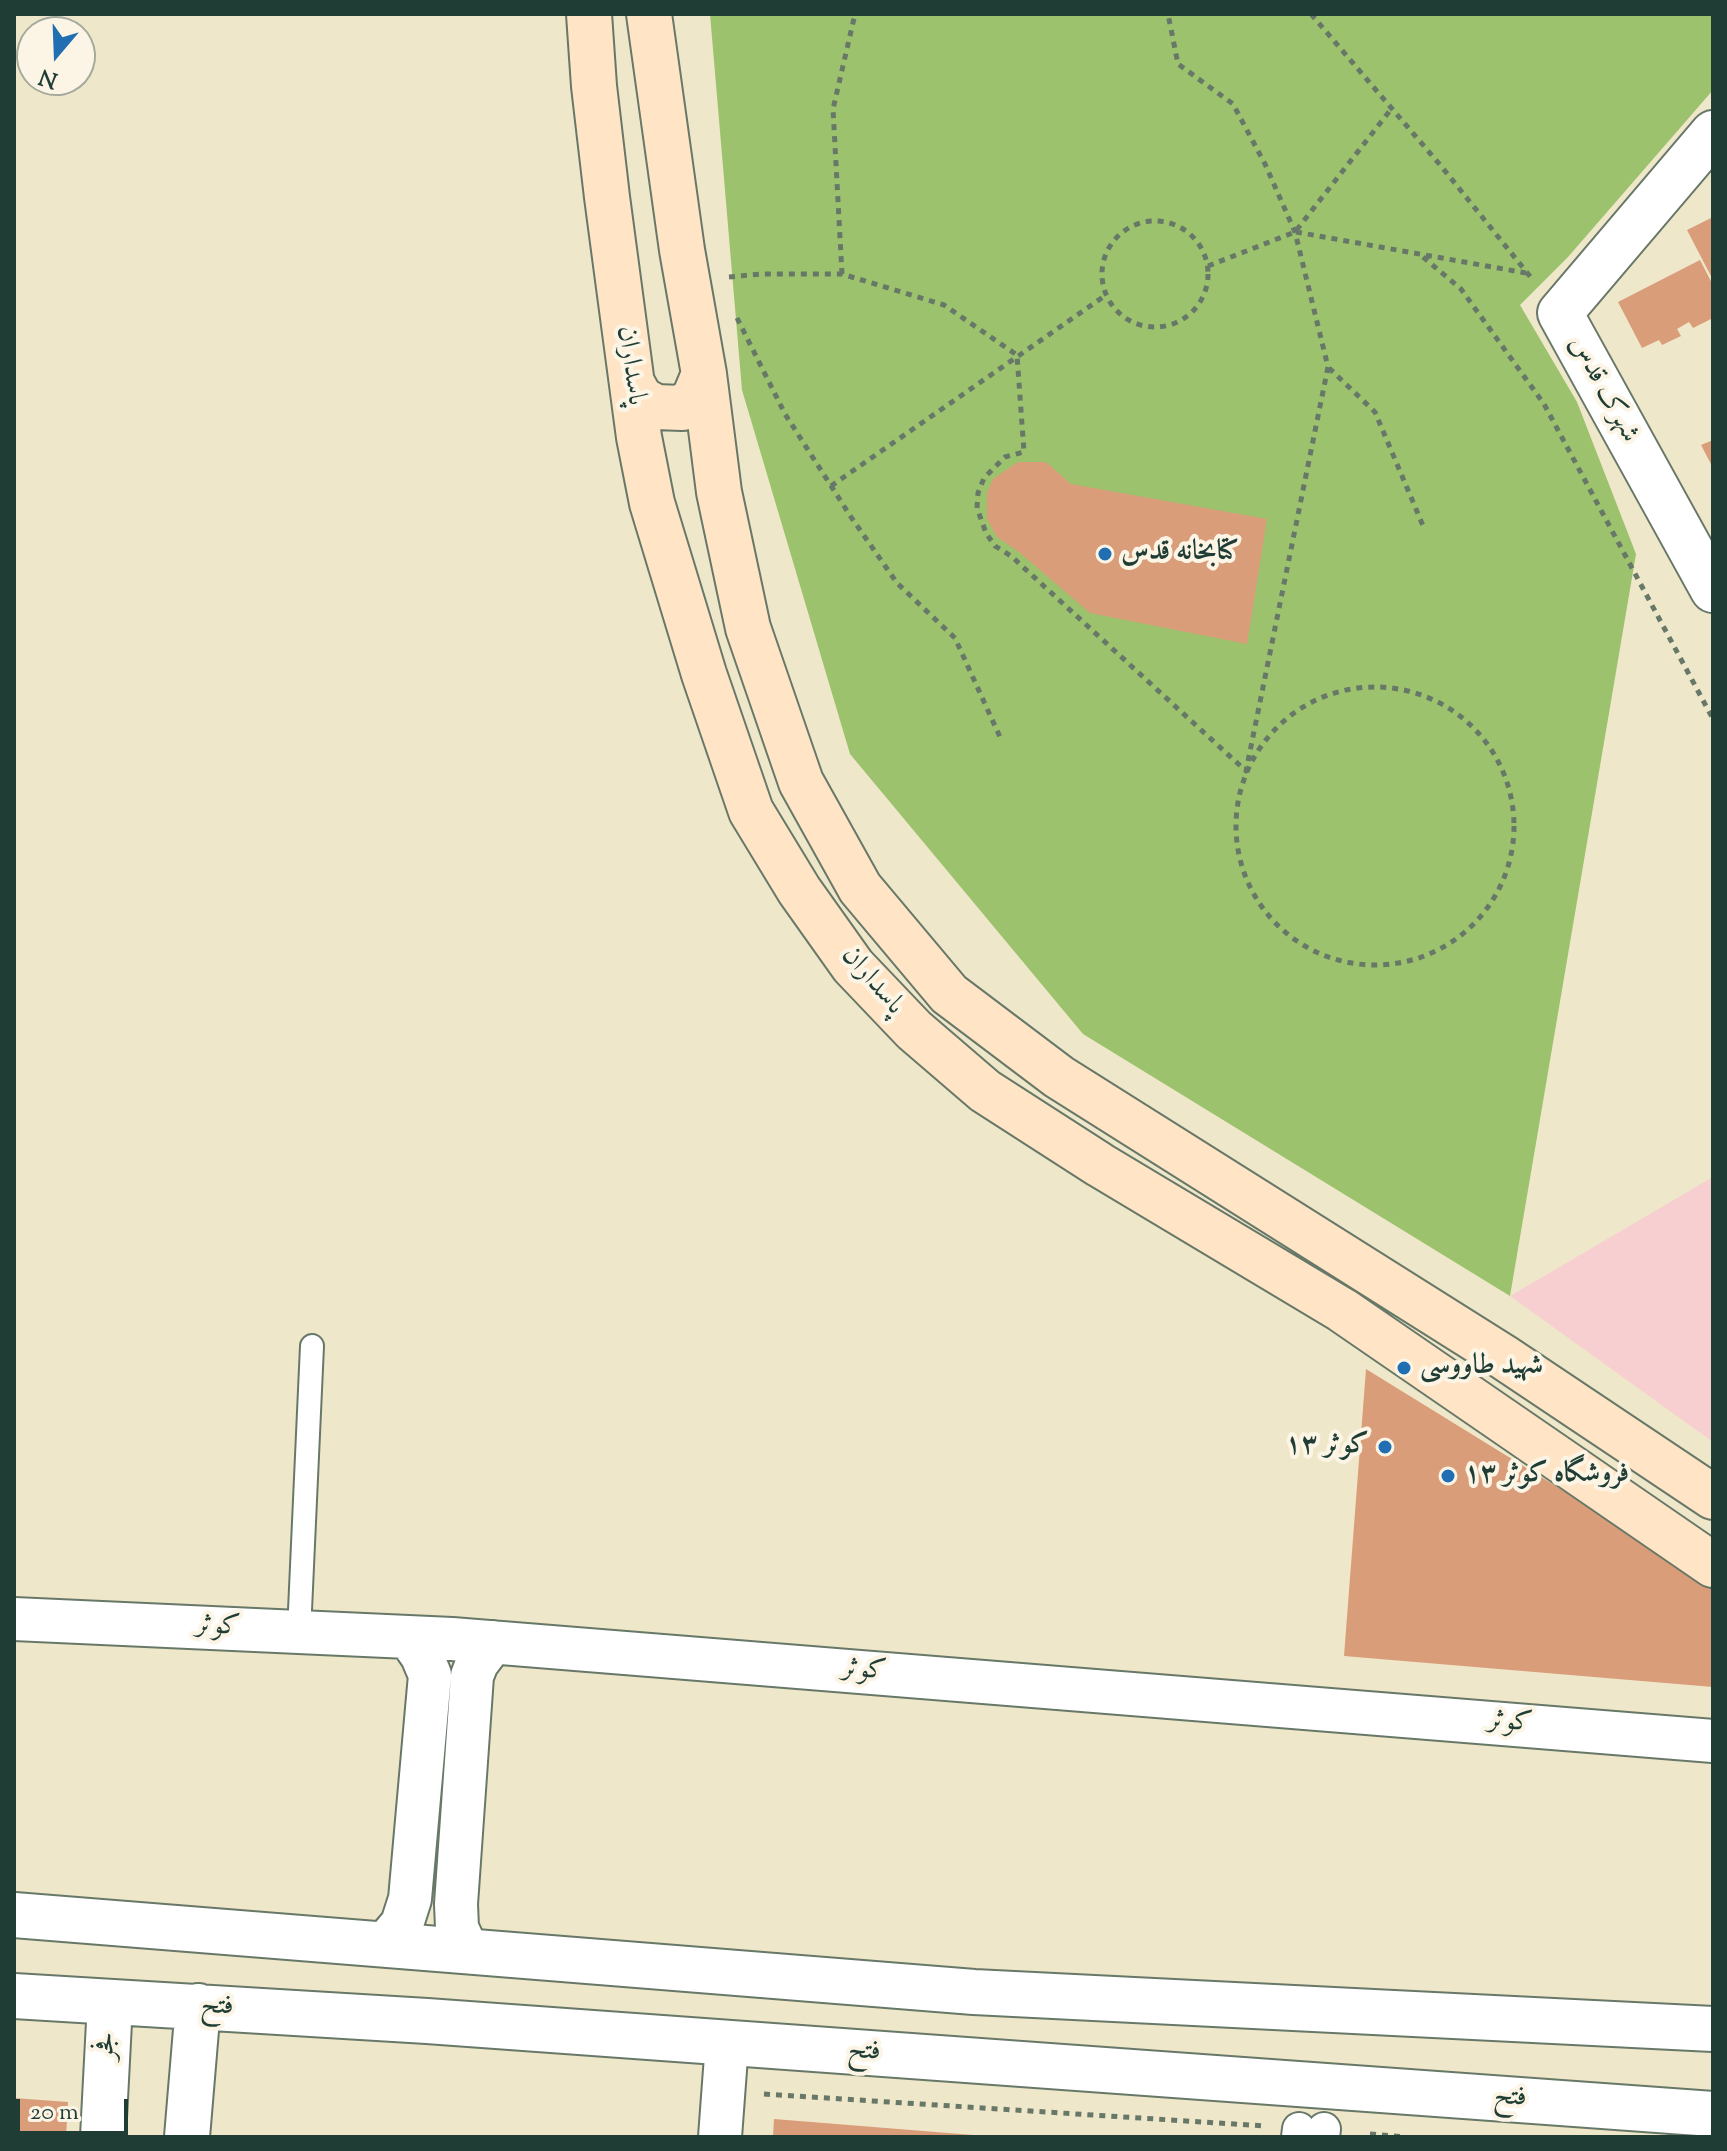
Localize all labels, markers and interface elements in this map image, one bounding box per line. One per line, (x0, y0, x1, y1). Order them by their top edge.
north arrow (16, 16, 96, 96)
text: N (35, 59, 62, 95)
street label: پاسداران (607, 324, 651, 408)
street label: شهرک قدس (1559, 331, 1645, 449)
place label: کتابخانه قدس (1121, 537, 1239, 571)
marker: کتابخانه قدس (1096, 545, 1114, 563)
street label: پاسداران (832, 941, 910, 1023)
place label: شهید طاووسی (1420, 1351, 1543, 1385)
marker: شهید طاووسی (1395, 1359, 1413, 1377)
place label: کوثر ۱۳ (1285, 1430, 1369, 1464)
marker: کوثر ۱۳ (1376, 1438, 1394, 1456)
place label: فروشگاه کوثر ۱۳ (1464, 1459, 1629, 1493)
marker: فروشگاه کوثر ۱۳ (1439, 1467, 1457, 1485)
street label: کوثر (195, 1610, 241, 1646)
street label: کوثر (840, 1653, 888, 1691)
street label: کوثر (1486, 1705, 1534, 1743)
street label: فتح (200, 1990, 234, 2026)
street label: فجر (90, 2031, 126, 2061)
street label: فتح (846, 2035, 882, 2071)
street label: فتح (1492, 2081, 1528, 2117)
scale bar (20, 2083, 132, 2133)
text: 20 m (30, 2096, 79, 2130)

